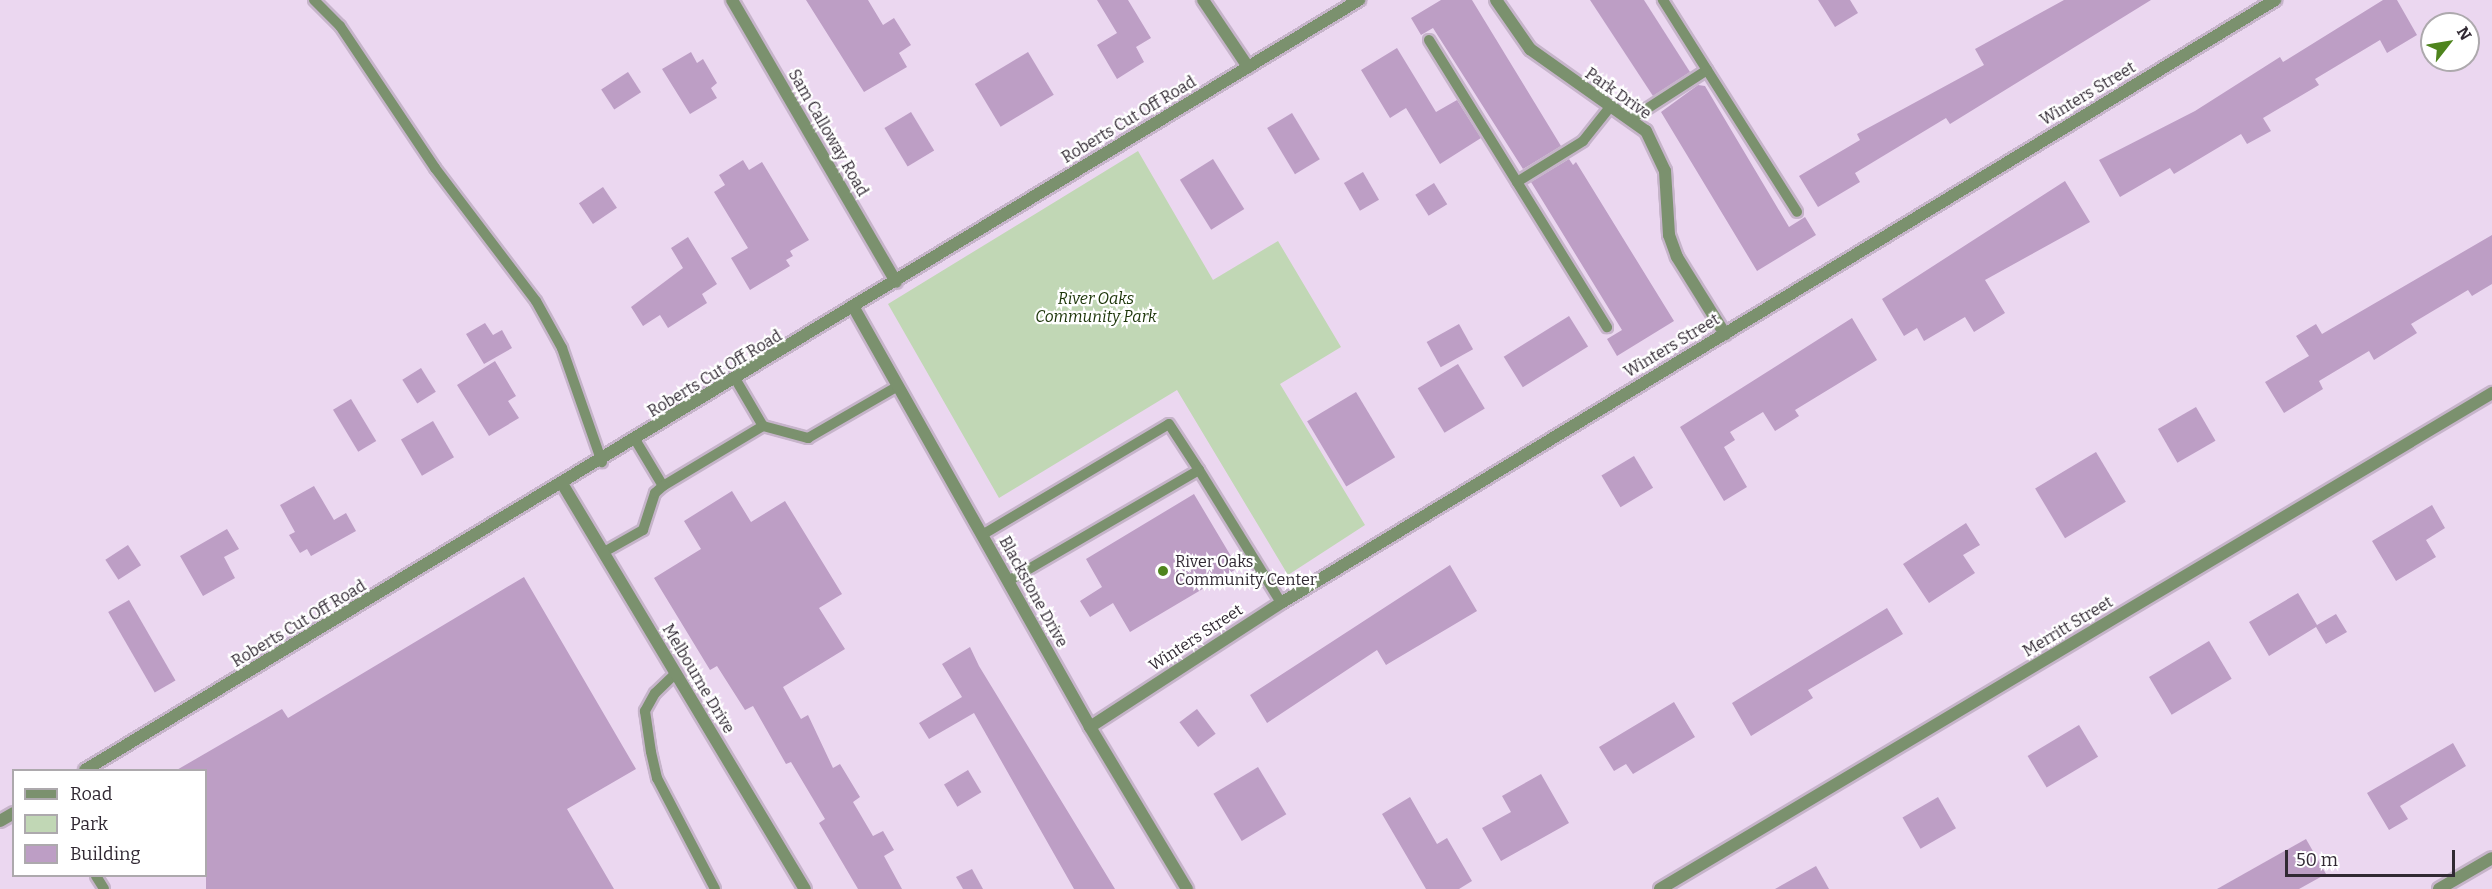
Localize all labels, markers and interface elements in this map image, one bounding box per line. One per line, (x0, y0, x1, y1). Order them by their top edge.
north arrow (2420, 12, 2480, 72)
text: N (2453, 23, 2475, 44)
street label: Winters Street (2037, 58, 2139, 130)
street label: Park Drive (1581, 64, 1655, 124)
street label: Sam Calloway Road (784, 66, 872, 200)
street label: Roberts Cut Off Road (1058, 72, 1200, 168)
park label: River Oaks Community Park (1035, 289, 1157, 327)
street label: Winters Street (1621, 310, 1723, 382)
street label: Roberts Cut Off Road (644, 326, 786, 422)
street label: Blackstone Drive (995, 533, 1071, 651)
place label: River Oaks Community Center (1175, 552, 1317, 590)
marker: River Oaks Community Center (1156, 564, 1170, 578)
street label: Roberts Cut Off Road (228, 576, 370, 672)
street label: Merritt Street (2020, 593, 2116, 661)
street label: Winters Street (1146, 601, 1246, 675)
street label: Melbourne Drive (658, 621, 738, 737)
legend (12, 769, 207, 877)
text: Road (70, 783, 112, 805)
text: Park (70, 813, 108, 835)
scale bar (2288, 838, 2458, 876)
text: Building (70, 843, 141, 865)
text: 50 m (2296, 849, 2338, 871)

